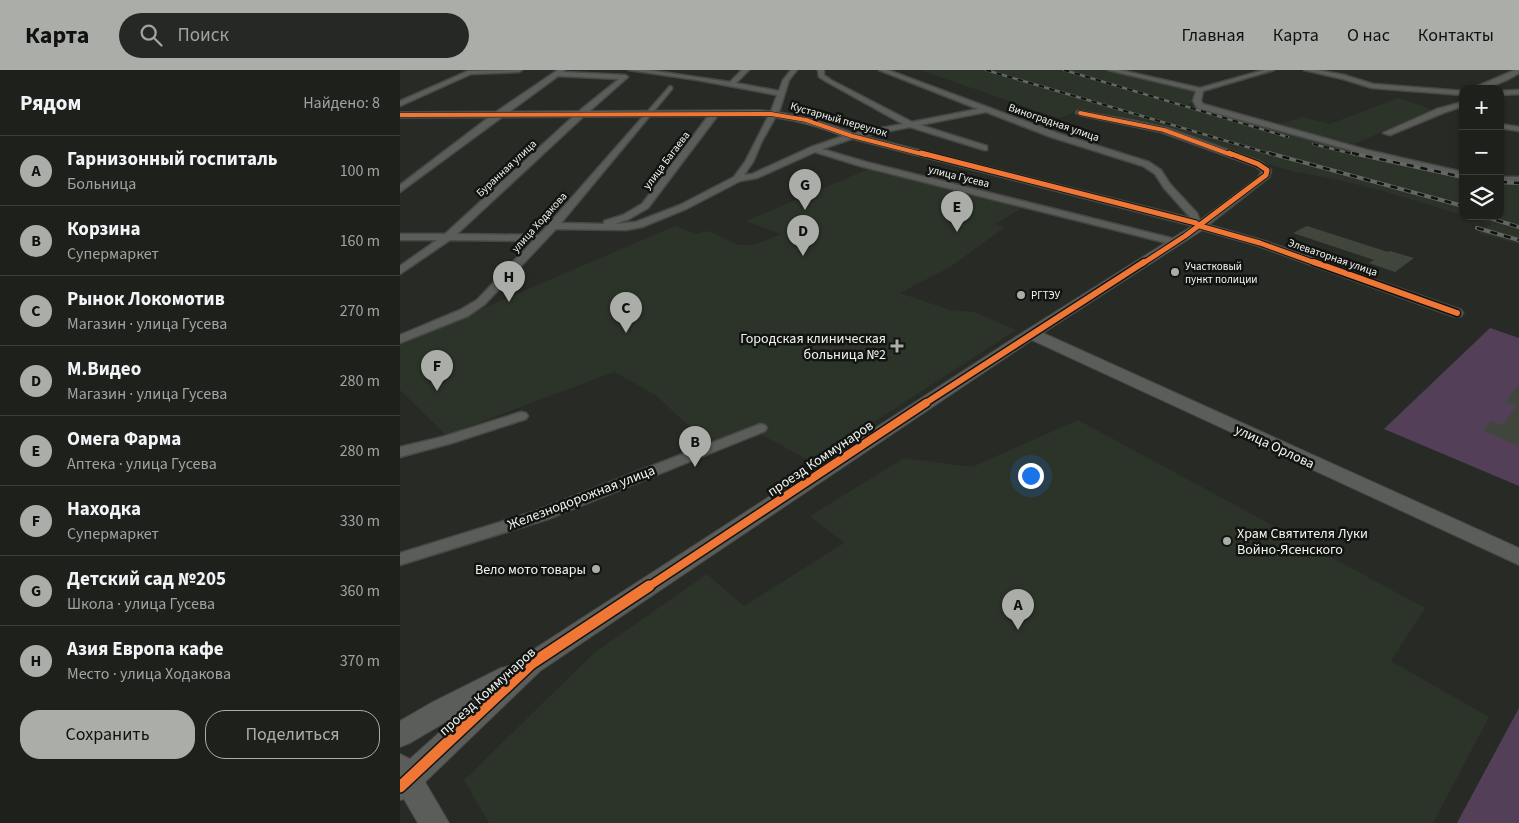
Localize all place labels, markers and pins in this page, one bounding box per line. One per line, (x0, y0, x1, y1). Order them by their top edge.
pin: G (789, 169, 821, 210)
pin: E (941, 191, 973, 232)
pin: D (787, 215, 819, 256)
place label: Участковый пункт полиции (1185, 259, 1258, 287)
pin: H (493, 261, 525, 302)
marker: Участковый пункт полиции (1169, 266, 1181, 278)
place label: РГТЭУ (1031, 288, 1061, 303)
marker: РГТЭУ (1015, 289, 1027, 301)
pin: C (610, 292, 642, 333)
place label: Городская клиническая больница №2 (740, 329, 886, 365)
marker: Городская клиническая больница №2 (890, 339, 904, 353)
pin: F (421, 350, 453, 391)
pin: B (679, 426, 711, 467)
place label: Храм Святителя Луки Войно-Ясенского (1237, 524, 1368, 560)
marker: Храм Святителя Луки Войно-Ясенского (1221, 535, 1233, 547)
place label: Вело мото товары (475, 560, 586, 580)
marker: Вело мото товары (590, 563, 602, 575)
pin: A (1002, 589, 1034, 630)

